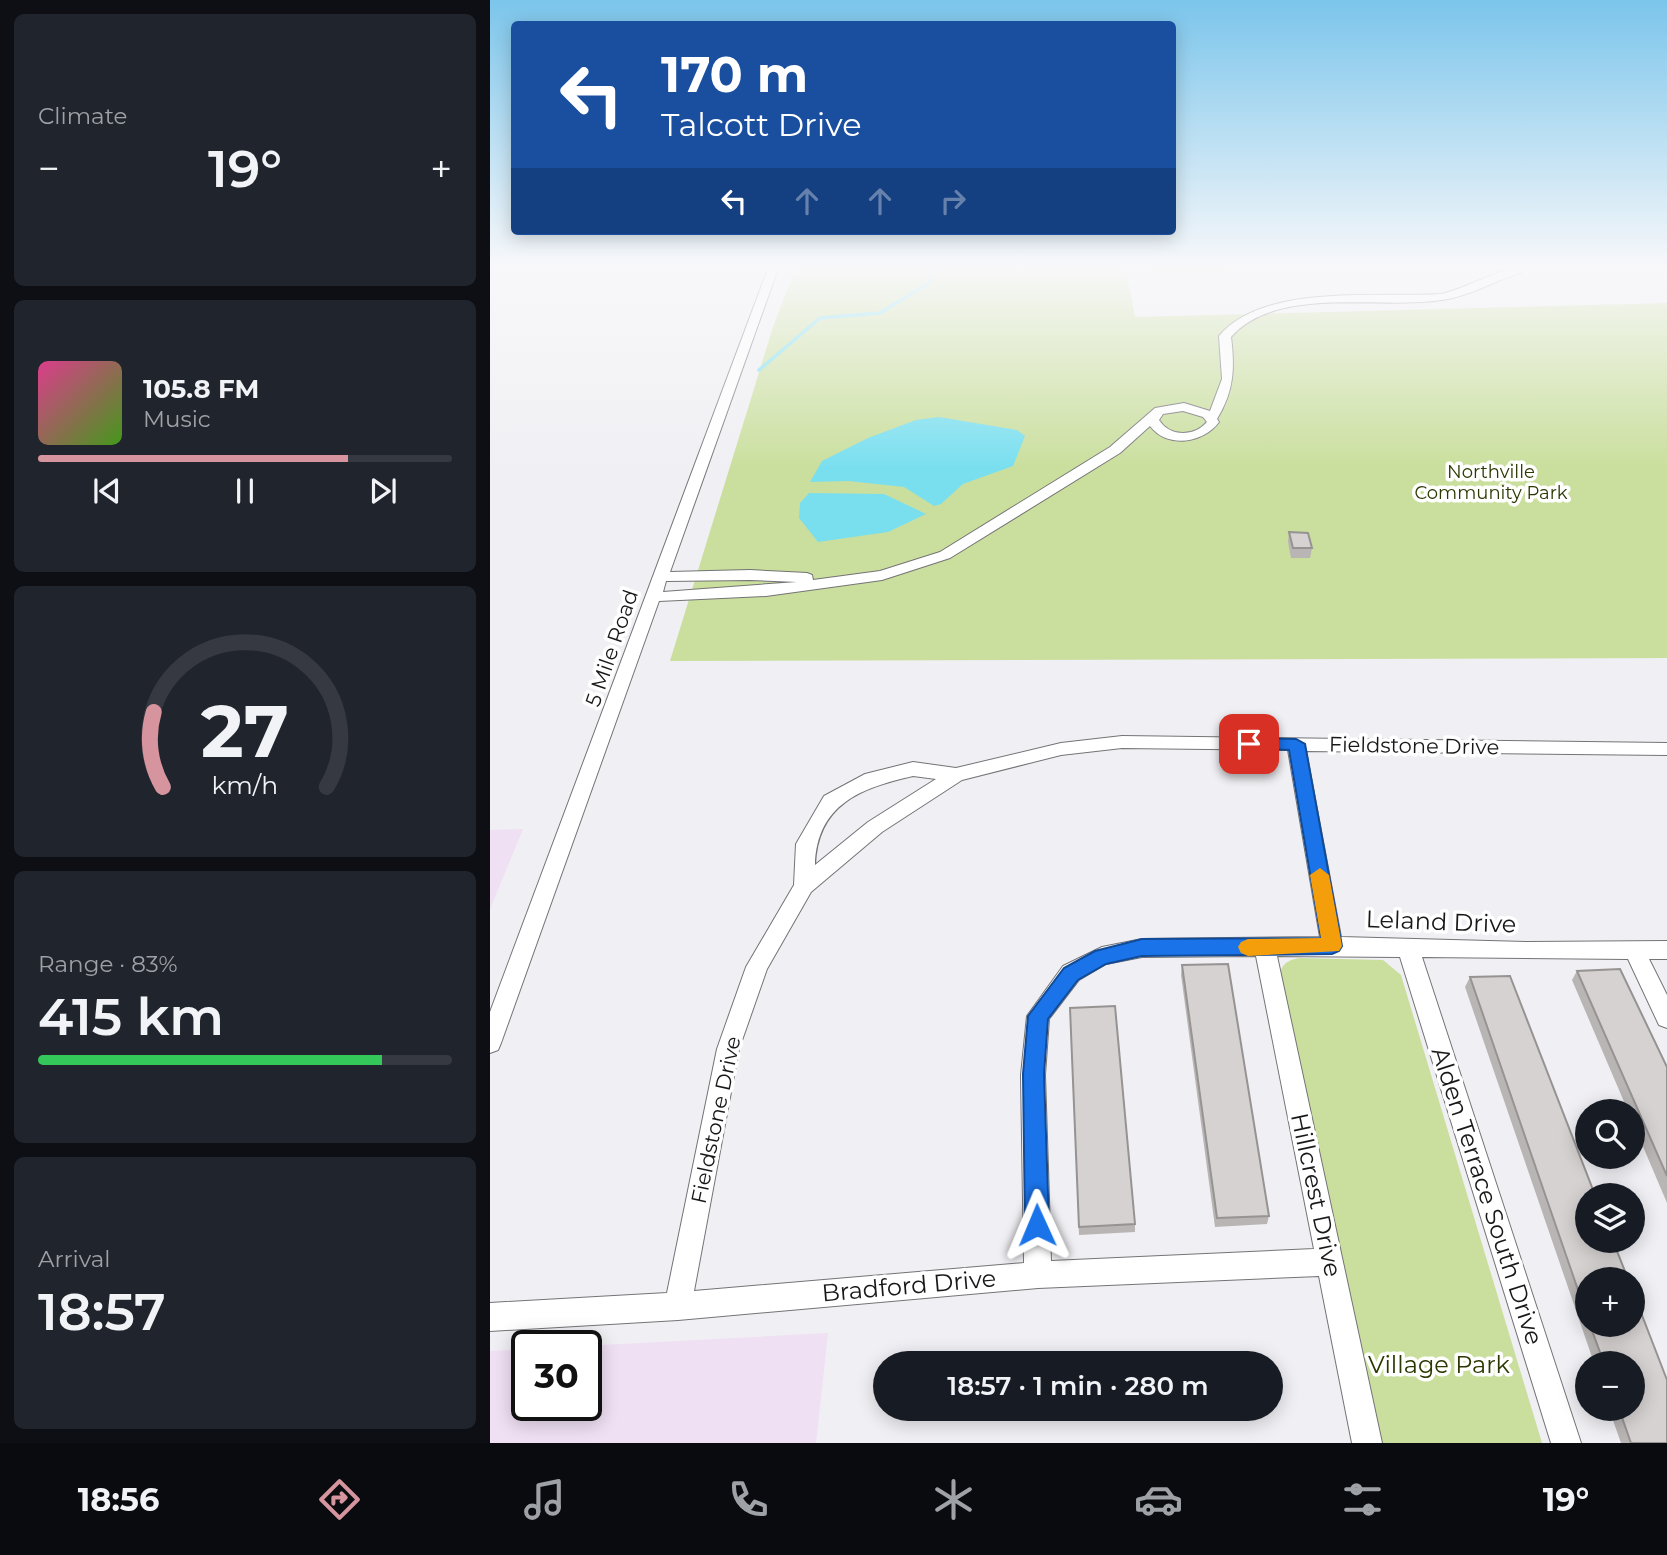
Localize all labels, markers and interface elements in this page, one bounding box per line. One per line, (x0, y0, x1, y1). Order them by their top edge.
text: 170 m (661, 45, 808, 104)
icon: left (546, 49, 637, 140)
text: Climate (38, 102, 127, 130)
text: Talcott Drive (661, 105, 861, 144)
text: 19° (208, 137, 282, 200)
text: − (38, 145, 60, 192)
text: + (430, 145, 452, 192)
icon: left (715, 182, 753, 220)
icon: ahead (788, 182, 826, 220)
icon: ahead (861, 182, 899, 220)
icon: right (934, 182, 972, 220)
text: 105.8 FM (143, 373, 259, 405)
text: Music (143, 405, 211, 433)
park label: Northville Community Park (1414, 461, 1568, 504)
icon: previous (88, 472, 126, 510)
icon: pause (226, 472, 264, 510)
icon: next (364, 472, 402, 510)
street label: 5 Mile Road (580, 586, 643, 710)
text: 27 (201, 688, 289, 776)
pin (1219, 714, 1279, 774)
icon: arrive (1230, 725, 1268, 763)
street label: Fieldstone Drive (1329, 732, 1499, 759)
text: km/h (212, 770, 278, 800)
street label: Leland Drive (1365, 904, 1517, 939)
text: Range · 83% (38, 950, 178, 978)
text: 415 km (38, 985, 224, 1048)
street label: Fieldstone Drive (686, 1034, 745, 1206)
street label: Alden Terrace South Drive (1426, 1043, 1549, 1348)
map controls (1575, 1099, 1645, 1421)
button: search (1575, 1099, 1645, 1169)
street label: Hillcrest Drive (1285, 1110, 1348, 1279)
button: layers (1575, 1183, 1645, 1253)
position arrow (1000, 1188, 1074, 1262)
text: Arrival (38, 1245, 111, 1273)
street label: Bradford Drive (821, 1263, 997, 1308)
button: + (1575, 1267, 1645, 1337)
text: 18:57 (38, 1280, 166, 1343)
speed limit sign: 30 (511, 1330, 602, 1421)
park label: Village Park (1368, 1350, 1511, 1379)
button: − (1575, 1351, 1645, 1421)
text: 18:57 · 1 min · 280 m (947, 1370, 1209, 1402)
icon: directions (315, 1475, 364, 1524)
icon: music (520, 1475, 569, 1524)
icon: phone (724, 1475, 773, 1524)
icon: climate (929, 1475, 978, 1524)
icon: car (1134, 1475, 1183, 1524)
icon: filters (1338, 1475, 1387, 1524)
text: 18:56 (78, 1480, 159, 1519)
text: 19° (1543, 1480, 1589, 1519)

